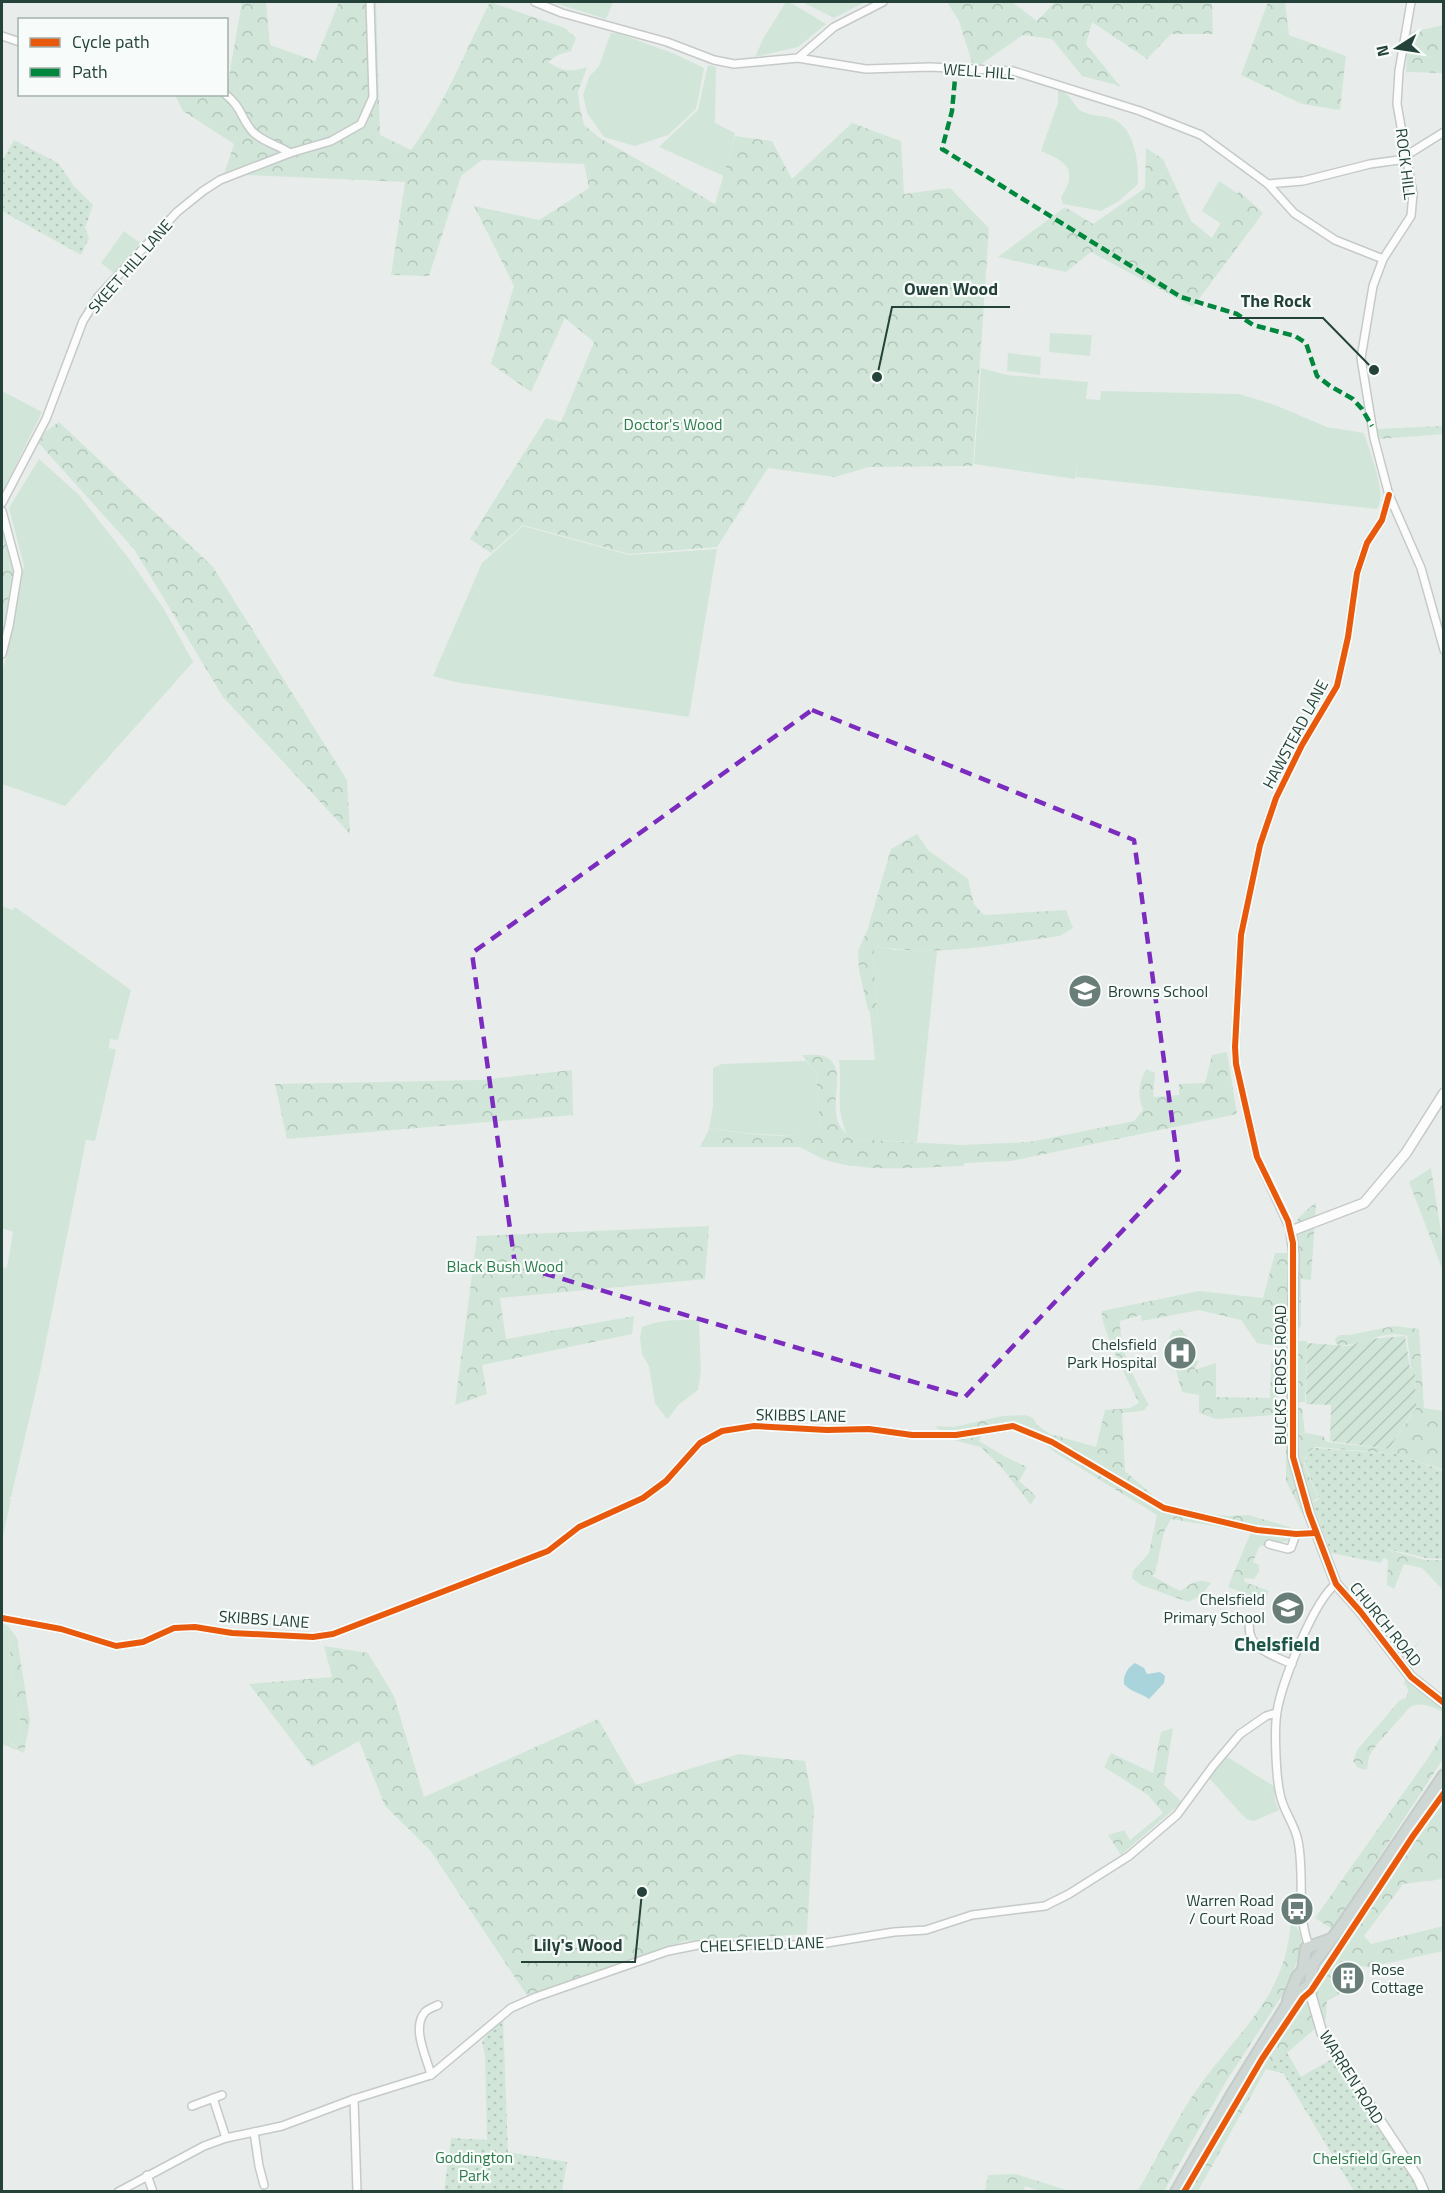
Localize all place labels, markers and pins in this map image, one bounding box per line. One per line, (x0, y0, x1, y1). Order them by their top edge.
callout: Owen Wood (892, 271, 1010, 307)
callout: The Rock (1229, 282, 1323, 318)
school or university icon: Browns School (1067, 973, 1103, 1009)
place label: Browns School (1108, 979, 1208, 1003)
place label: Chelsfield Park Hospital (1067, 1332, 1157, 1374)
hospital icon: Chelsfield Park Hospital (1162, 1335, 1198, 1371)
place label: Chelsfield Primary School (1163, 1587, 1265, 1629)
school or university icon: Chelsfield Primary School (1270, 1590, 1306, 1626)
place label: Warren Road / Court Road (1186, 1888, 1274, 1930)
bus stop icon: Warren Road / Court Road (1279, 1891, 1315, 1927)
callout: Lily's Wood (521, 1926, 635, 1962)
place label: Rose Cottage (1371, 1957, 1423, 1999)
building icon: Rose Cottage (1330, 1960, 1366, 1996)

